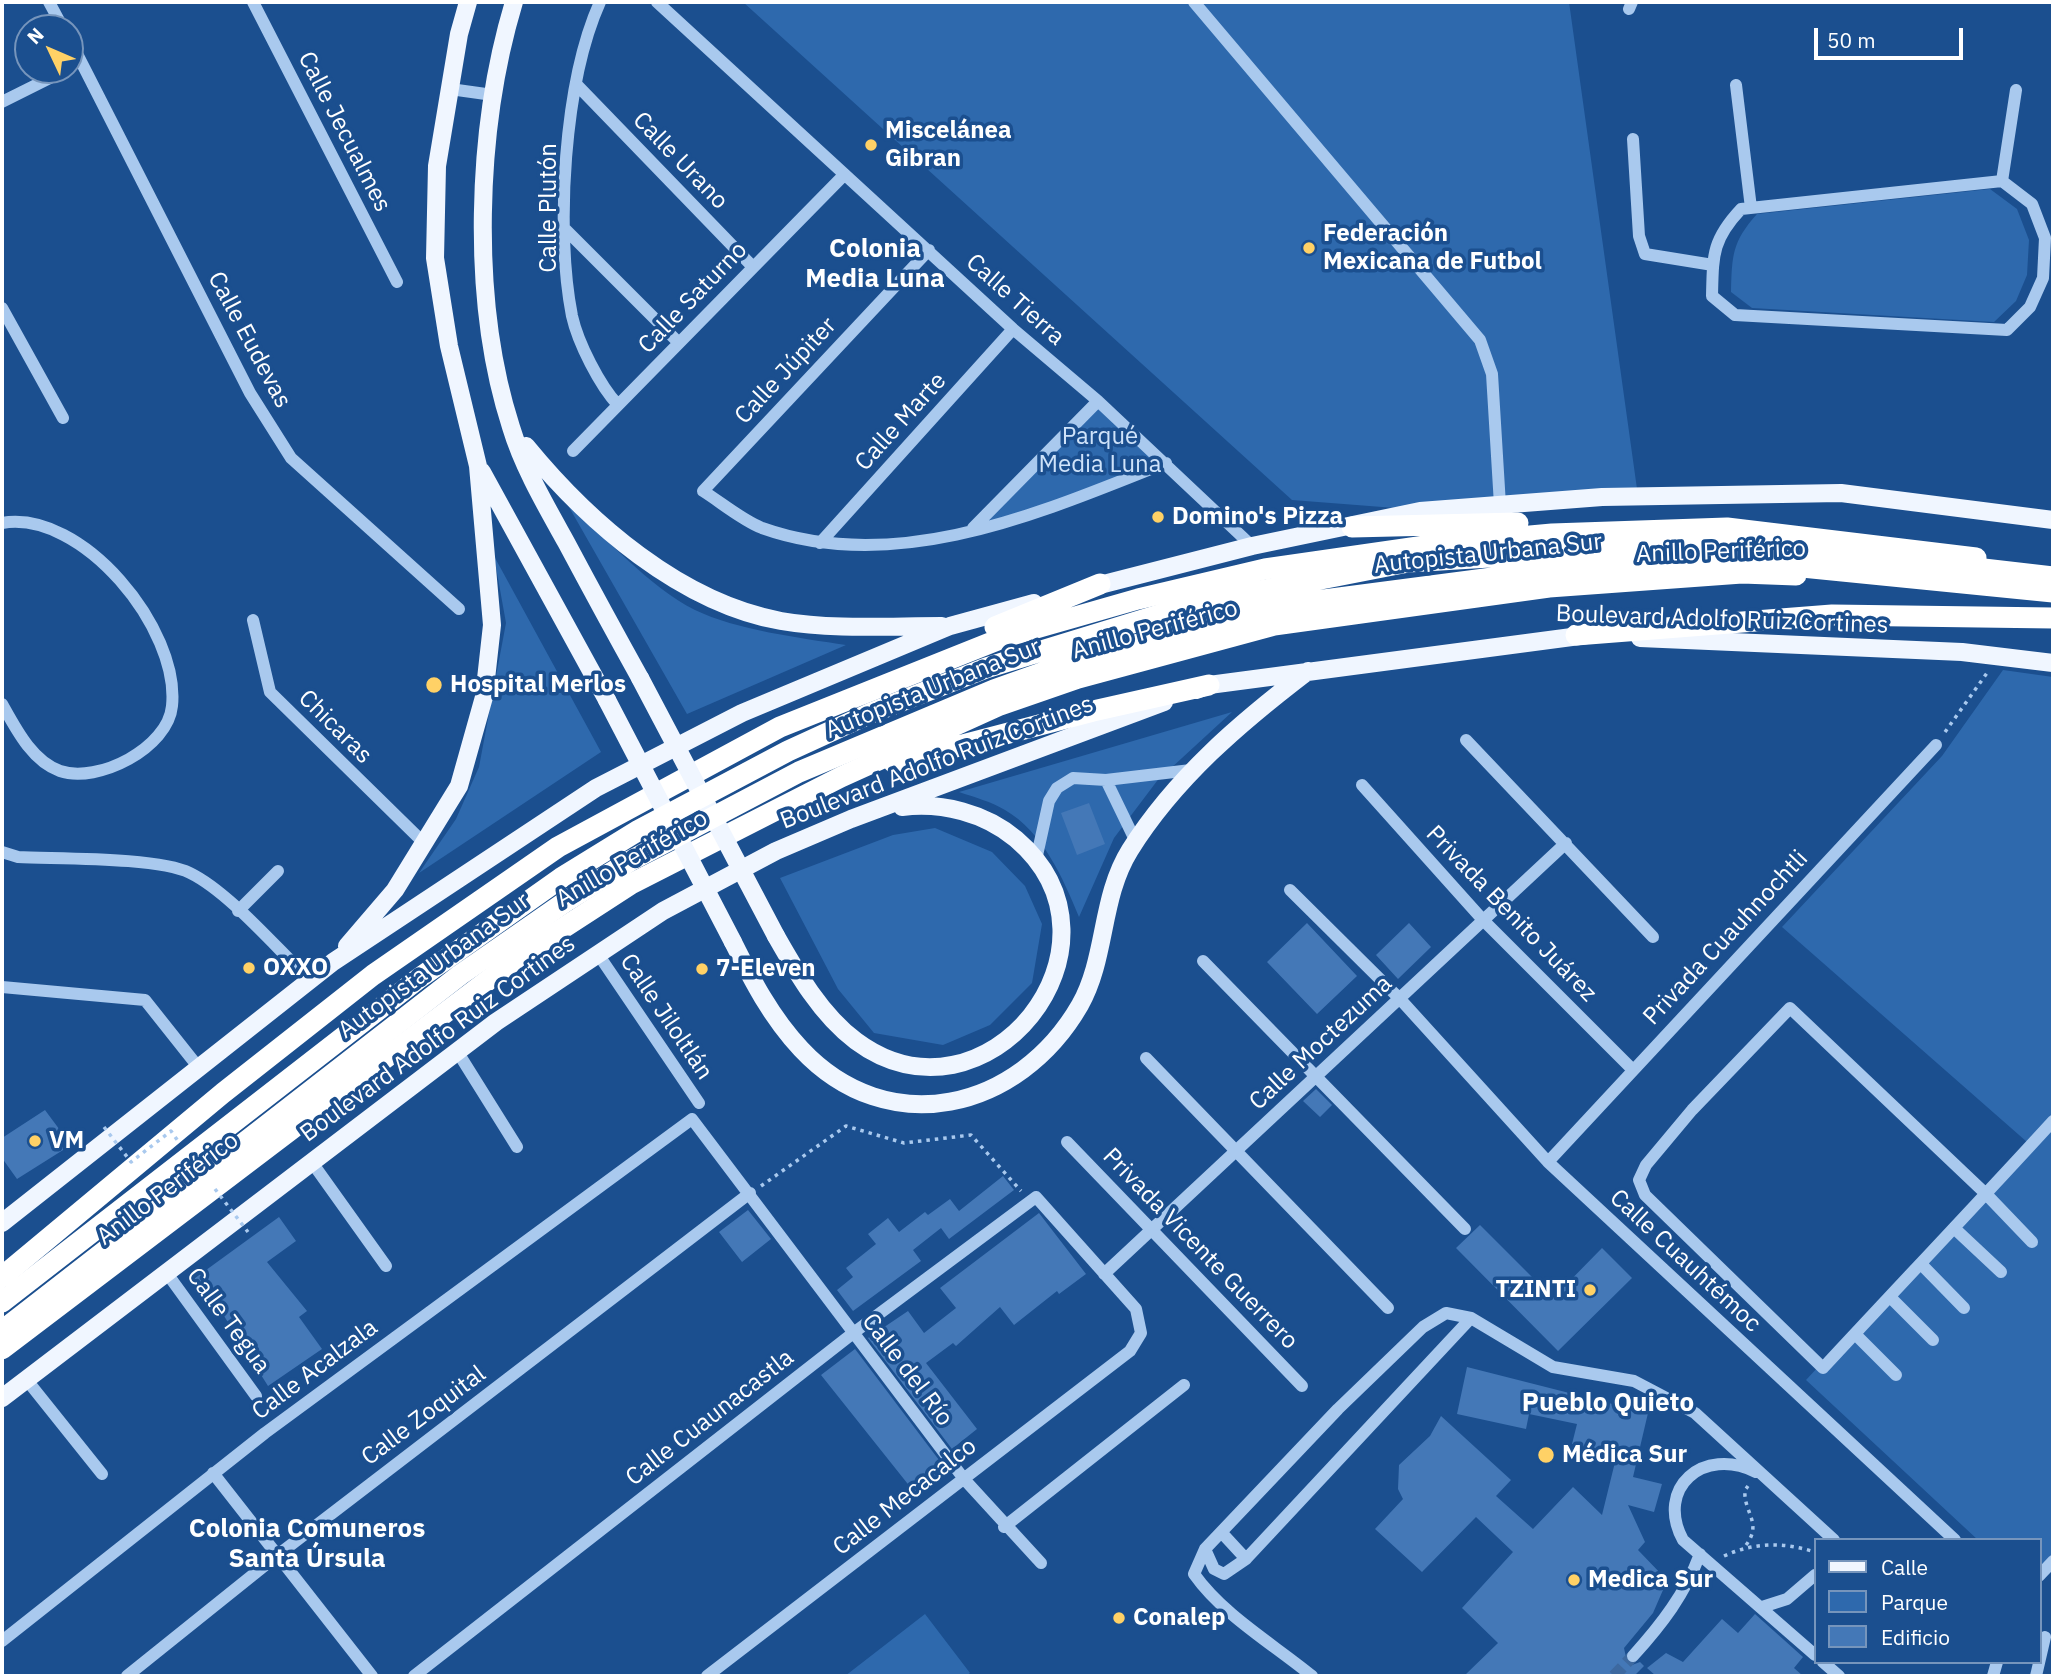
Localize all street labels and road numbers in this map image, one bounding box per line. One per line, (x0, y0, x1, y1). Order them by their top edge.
street label: Calle Jecualmes (291, 47, 397, 217)
street label: Calle Urano (626, 106, 734, 216)
street label: Calle Plutón (535, 143, 563, 273)
street label: Calle Saturno (633, 236, 753, 360)
street label: Calle Tierra (960, 248, 1070, 352)
street label: Calle Eudevas (201, 267, 297, 413)
street label: Calle Júpiter (729, 312, 843, 430)
street label: Calle Marte (849, 367, 953, 477)
street label: Autopista Urbana Sur (1372, 528, 1604, 580)
street label: Anillo Periférico (1635, 535, 1807, 569)
street label: Anillo Periférico (1069, 594, 1241, 666)
street label: Boulevard Adolfo Ruiz Cortines (1555, 600, 1889, 640)
street label: Autopista Urbana Sur (821, 633, 1045, 745)
street label: Chicaras (292, 684, 378, 770)
street label: Boulevard Adolfo Ruiz Cortines (776, 690, 1098, 836)
street label: Anillo Periférico (551, 804, 713, 914)
street label: Privada Benito Juárez (1420, 820, 1602, 1008)
street label: Privada Cuauhnochtli (1638, 845, 1814, 1031)
street label: Autopista Urbana Sur (333, 887, 535, 1045)
street label: Boulevard Adolfo Ruiz Cortines (295, 930, 581, 1148)
street label: Calle Jiloltlán (613, 949, 719, 1085)
street label: Calle Moctezuma (1244, 970, 1398, 1116)
street label: Anillo Periférico (91, 1126, 245, 1252)
street label: Privada Vicente Guerrero (1096, 1142, 1304, 1356)
street label: Calle Cuauhtémoc (1603, 1184, 1767, 1338)
street label: Calle Tegua (180, 1262, 276, 1380)
street label: Calle del Río (855, 1308, 959, 1432)
street label: Calle Acalzala (247, 1313, 383, 1427)
street label: Calle Cuaunacastla (620, 1344, 800, 1492)
street label: Calle Zoquital (356, 1360, 492, 1472)
street label: Calle Mecacalco (828, 1432, 982, 1562)

